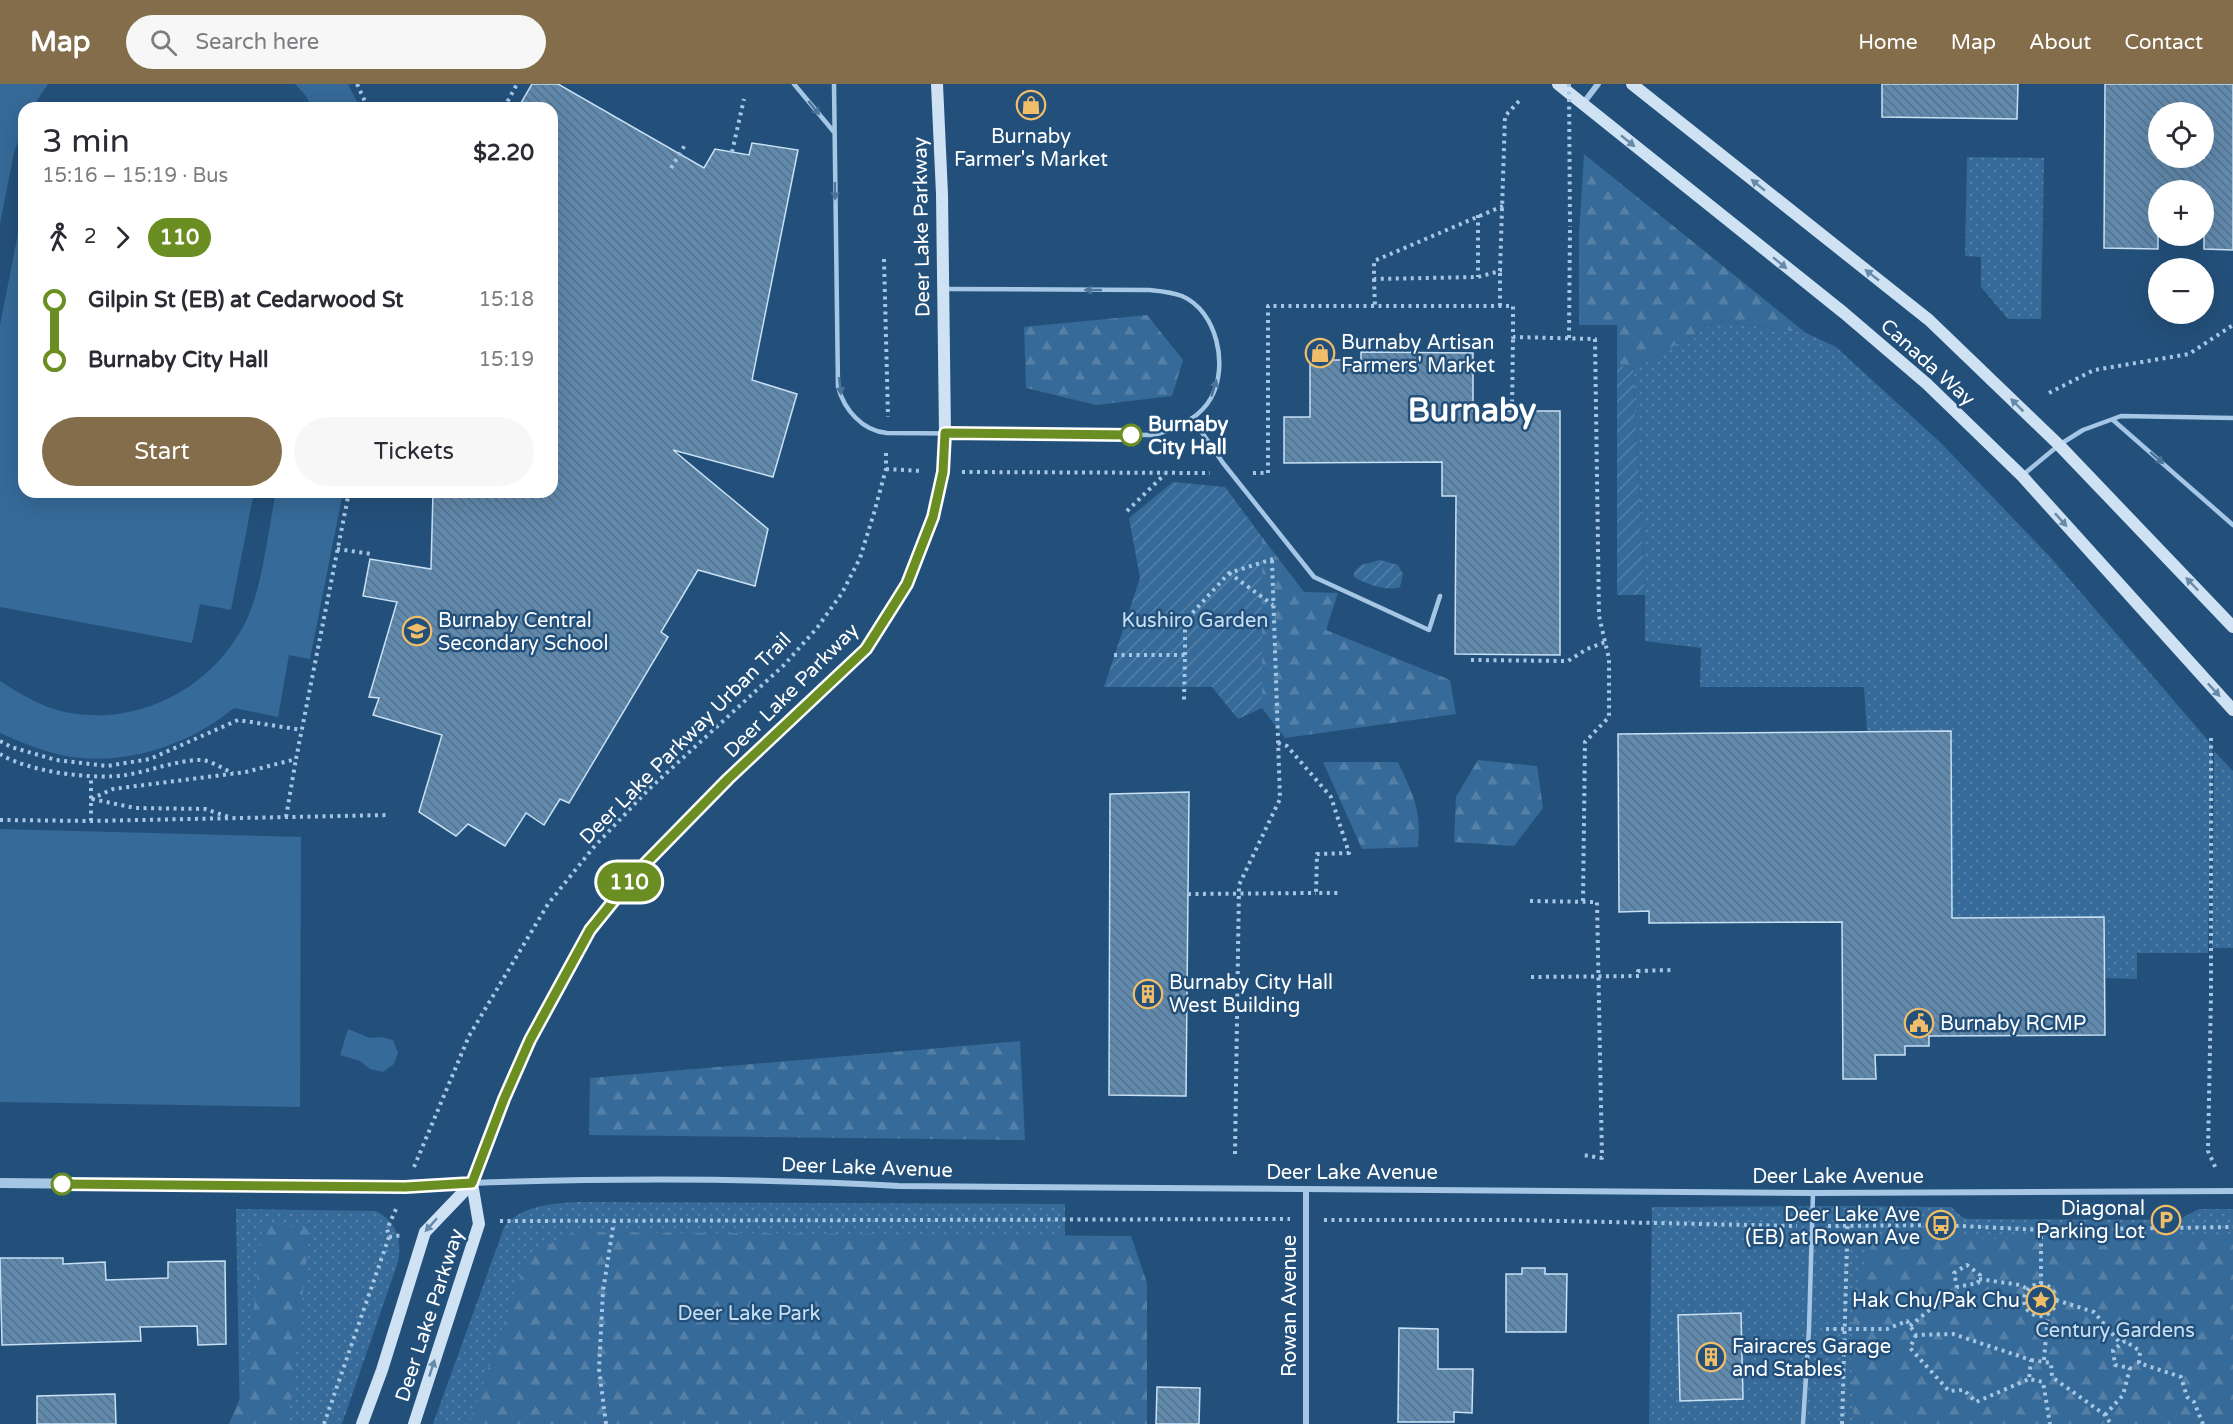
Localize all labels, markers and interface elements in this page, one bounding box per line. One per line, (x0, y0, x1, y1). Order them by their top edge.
search box (126, 15, 546, 69)
text: Map (30, 25, 90, 59)
icon: search (147, 26, 180, 59)
text: Search here (195, 29, 319, 55)
text: Home (1858, 30, 1918, 55)
text: Map (1951, 30, 1996, 55)
text: About (2029, 30, 2091, 55)
text: Contact (2124, 30, 2203, 55)
shop icon: Burnaby Farmer's Market (1015, 89, 1047, 121)
one-way arrow (808, 100, 821, 116)
map controls (2148, 102, 2214, 324)
button: locate (2148, 102, 2214, 168)
text: 3 min (42, 122, 130, 161)
place label: Burnaby Farmer's Market (954, 125, 1108, 172)
one-way arrow (1620, 135, 1635, 147)
street label: Deer Lake Parkway (908, 136, 936, 317)
text: $2.20 (473, 140, 534, 166)
text: 15:16 – 15:19 · Bus (42, 164, 228, 188)
one-way arrow (1750, 178, 1766, 191)
button: + (2148, 180, 2214, 246)
one-way arrow (830, 181, 840, 200)
icon: walk (42, 221, 75, 254)
icon: forward (106, 221, 139, 254)
text: 2 (84, 225, 97, 249)
text: 110 (160, 225, 199, 250)
one-way arrow (1772, 256, 1788, 269)
button: − (2148, 258, 2214, 324)
one-way arrow (1864, 270, 1879, 282)
one-way arrow (1084, 285, 1103, 295)
text: Gilpin St (EB) at Cedarwood St (88, 287, 403, 313)
text: 15:18 (479, 288, 534, 312)
street label: Canada Way (1875, 314, 1980, 412)
place label: Burnaby Artisan Farmers' Market (1341, 331, 1495, 378)
shop icon: Burnaby Artisan Farmers' Market (1304, 337, 1336, 369)
text: Burnaby City Hall (88, 347, 268, 373)
text: 15:19 (479, 348, 534, 372)
one-way arrow (835, 376, 844, 395)
one-way arrow (1210, 379, 1219, 397)
district label: Burnaby (1408, 392, 1536, 430)
one-way arrow (2011, 398, 2025, 412)
place label: Burnaby City Hall (1148, 413, 1228, 460)
button: Start (42, 417, 282, 486)
button: Tickets (294, 417, 534, 486)
marker: Burnaby City Hall (1120, 424, 1142, 446)
one-way arrow (2149, 451, 2164, 464)
one-way arrow (2054, 512, 2068, 527)
one-way arrow (2186, 578, 2200, 592)
place label: Burnaby Central Secondary School (438, 609, 608, 656)
park label: Kushiro Garden (1122, 609, 1268, 633)
school or university icon: Burnaby Central Secondary School (401, 615, 433, 647)
street label: Deer Lake Parkway (719, 618, 864, 763)
street label: Deer Lake Parkway Urban Trail (575, 628, 796, 849)
one-way arrow (2207, 682, 2221, 697)
line badge: 110 (594, 862, 664, 902)
text: 110 (609, 870, 649, 895)
place label: Burnaby City Hall West Building (1169, 971, 1333, 1018)
building icon: Burnaby City Hall West Building (1132, 978, 1164, 1010)
public building icon: Burnaby RCMP (1903, 1007, 1935, 1039)
place label: Burnaby RCMP (1940, 1012, 2086, 1036)
street label: Deer Lake Avenue (781, 1153, 953, 1183)
street label: Deer Lake Avenue (1266, 1161, 1438, 1185)
street label: Deer Lake Avenue (1752, 1165, 1924, 1189)
unlabelled marker (51, 1173, 73, 1195)
place label: Diagonal Parking Lot (2036, 1197, 2145, 1244)
place label: Deer Lake Ave (EB) at Rowan Ave (1745, 1203, 1920, 1250)
parking icon: Diagonal Parking Lot (2150, 1204, 2182, 1236)
bus stop icon: Deer Lake Ave (EB) at Rowan Ave (1925, 1209, 1957, 1241)
one-way arrow (424, 1218, 438, 1233)
street label: Deer Lake Parkway (391, 1226, 469, 1405)
street label: Rowan Avenue (1278, 1235, 1302, 1377)
place icon: Hak Chu/Pak Chu (2025, 1284, 2057, 1316)
place label: Hak Chu/Pak Chu (1852, 1289, 2020, 1313)
park label: Deer Lake Park (678, 1302, 821, 1326)
park label: Century Gardens (2035, 1319, 2195, 1343)
place label: Fairacres Garage and Stables (1732, 1335, 1891, 1382)
building icon: Fairacres Garage and Stables (1695, 1341, 1727, 1373)
one-way arrow (428, 1359, 437, 1377)

